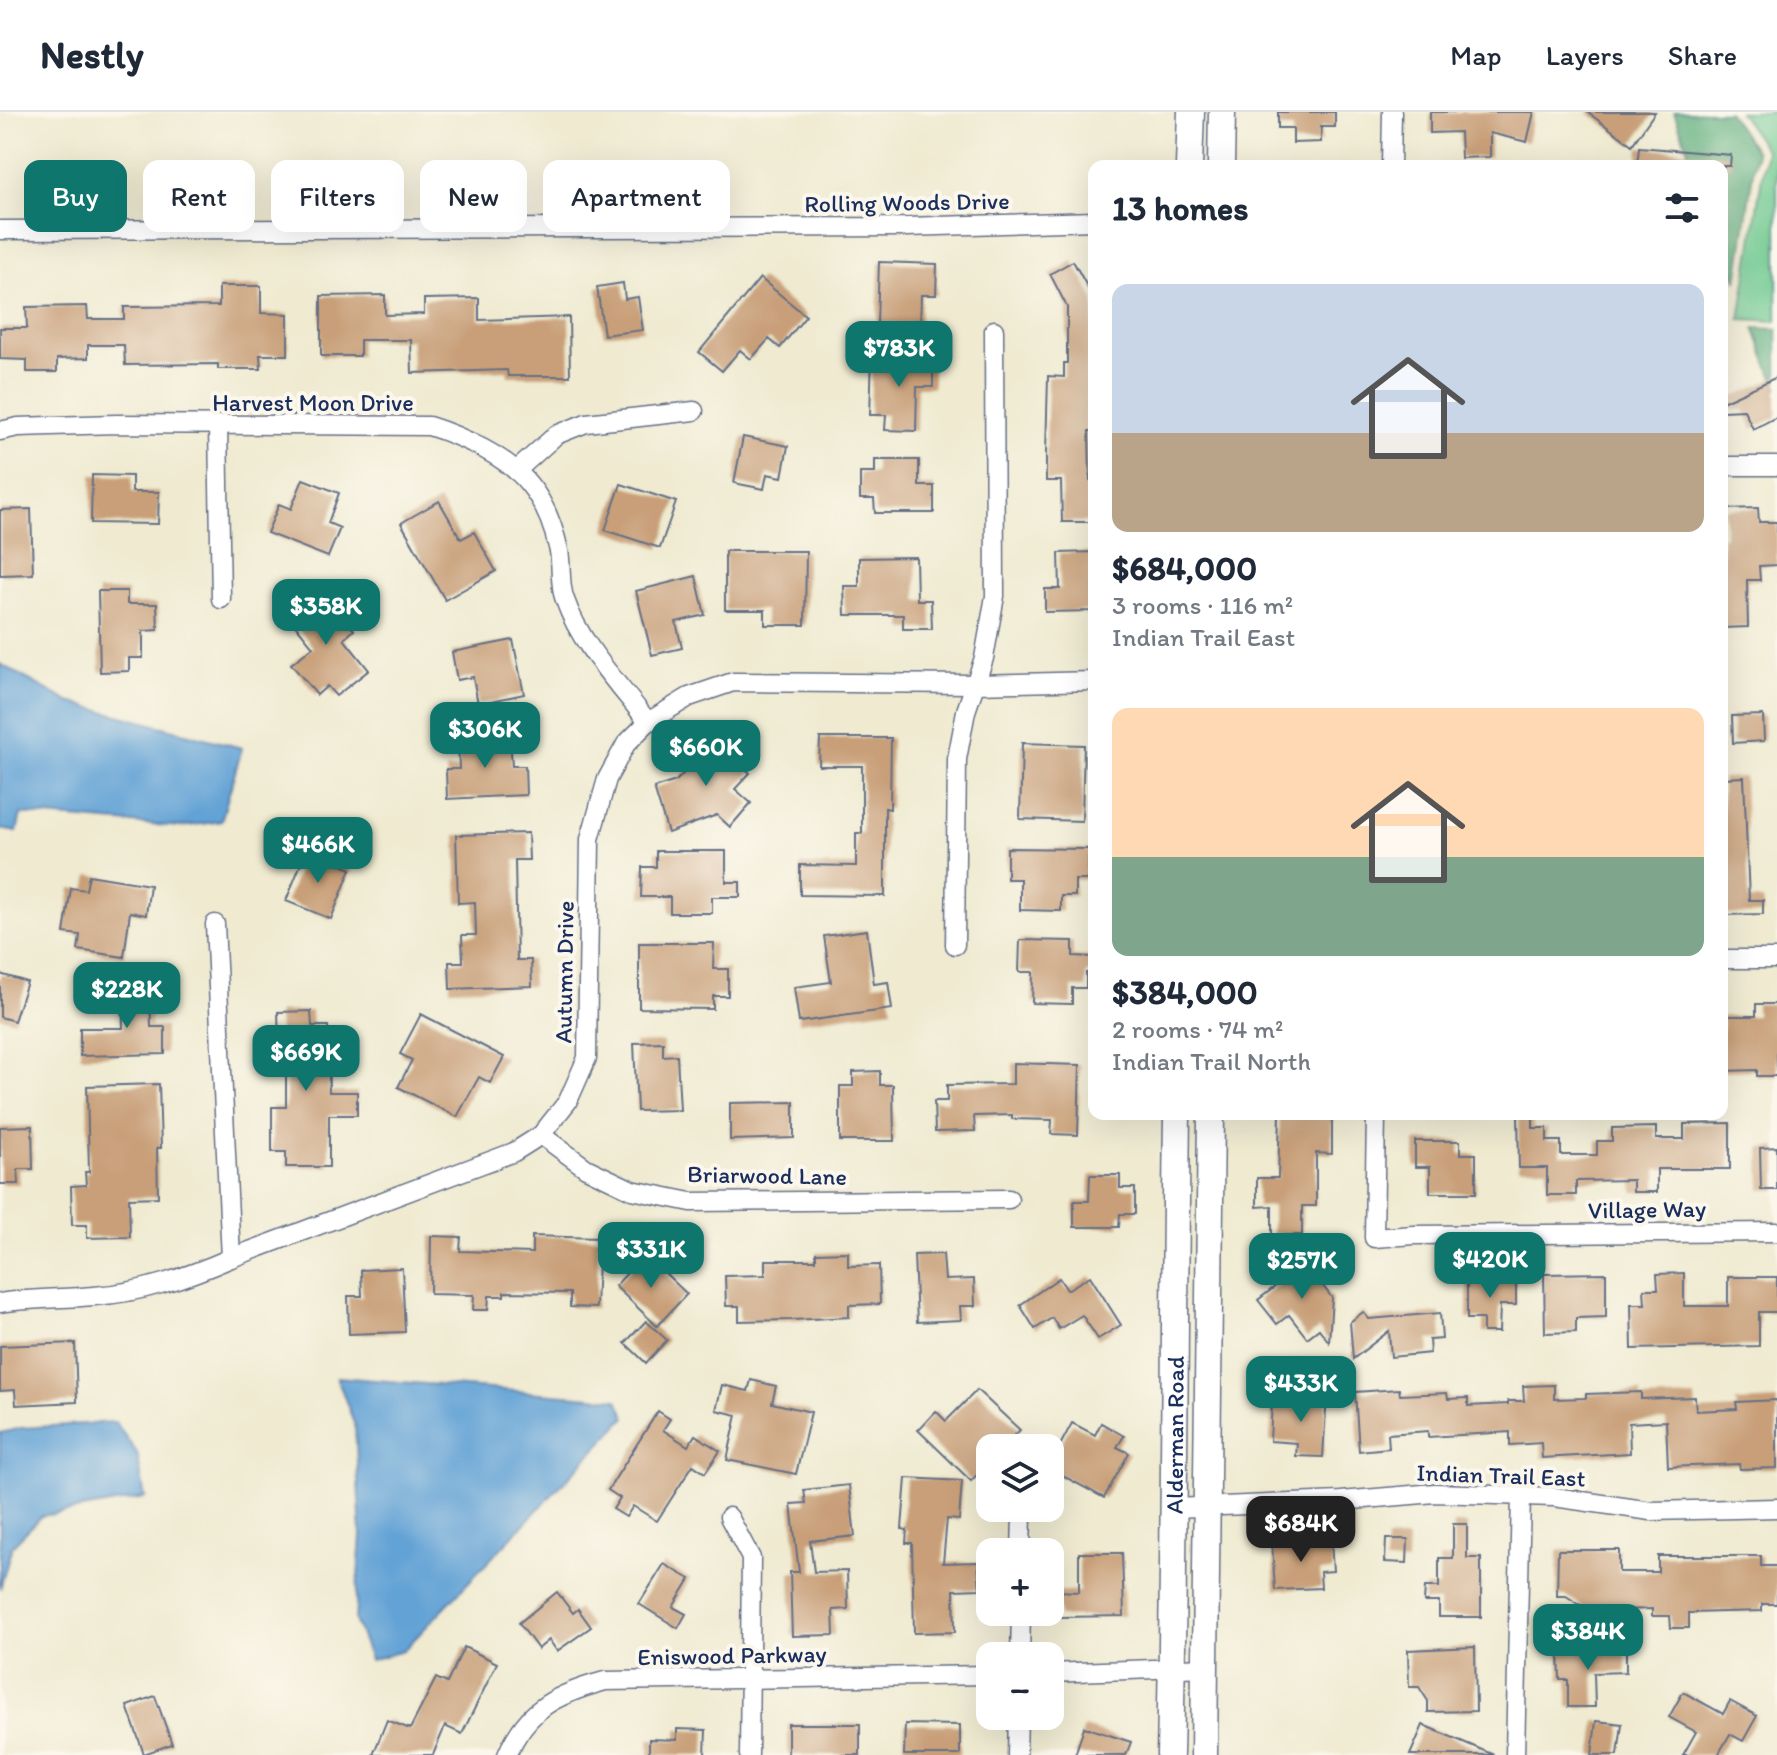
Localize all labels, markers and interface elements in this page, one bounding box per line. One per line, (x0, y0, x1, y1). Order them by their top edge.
text: Nestly (40, 32, 143, 78)
text: Map (1450, 38, 1502, 72)
text: Layers (1546, 38, 1624, 72)
text: Share (1668, 38, 1737, 72)
chip: Buy (24, 160, 127, 232)
chip: Rent (143, 160, 255, 232)
chip: Filters (271, 160, 404, 232)
chip: New (420, 160, 527, 232)
chip: Apartment (543, 160, 730, 232)
street label: Rolling Woods Drive (804, 186, 1010, 218)
icon: filters (1660, 186, 1704, 230)
text: 13 homes (1112, 188, 1248, 229)
pin: $783K (843, 321, 955, 389)
text: $783K (863, 331, 935, 363)
icon: home (1336, 336, 1480, 480)
street label: Harvest Moon Drive (212, 388, 414, 417)
text: $684,000 (1112, 548, 1257, 589)
pin: $358K (270, 579, 382, 647)
text: $358K (290, 589, 362, 621)
text: 3 rooms · 116 m² (1112, 589, 1293, 621)
text: Indian Trail East (1112, 621, 1295, 653)
pin: $306K (429, 702, 541, 770)
text: $306K (448, 712, 522, 744)
pin: $660K (650, 720, 762, 788)
text: $660K (669, 730, 743, 762)
icon: home (1336, 760, 1480, 904)
pin: $466K (262, 817, 374, 885)
text: $466K (282, 827, 354, 859)
street label: Autumn Drive (548, 900, 580, 1044)
pin: $228K (71, 962, 183, 1030)
text: $228K (91, 972, 163, 1004)
text: $384,000 (1112, 972, 1258, 1013)
text: 2 rooms · 74 m² (1112, 1013, 1283, 1045)
pin: $669K (250, 1025, 362, 1093)
text: $669K (271, 1035, 341, 1067)
text: Indian Trail North (1112, 1045, 1311, 1077)
street label: Briarwood Lane (687, 1159, 847, 1191)
street label: Village Way (1588, 1193, 1706, 1225)
pin: $331K (595, 1222, 707, 1290)
text: $331K (616, 1232, 686, 1264)
pin: $420K (1434, 1232, 1546, 1300)
pin: $257K (1246, 1233, 1358, 1301)
text: $420K (1452, 1242, 1528, 1274)
text: $257K (1267, 1243, 1337, 1275)
street label: Alderman Road (1159, 1356, 1189, 1514)
pin: $433K (1245, 1356, 1357, 1424)
text: $433K (1264, 1366, 1338, 1398)
map controls (976, 1434, 1064, 1730)
button: layers (976, 1434, 1064, 1522)
street label: Indian Trail East (1416, 1458, 1586, 1492)
pin: $684K (1245, 1496, 1357, 1564)
text: $684K (1264, 1506, 1338, 1538)
button: + (976, 1538, 1064, 1626)
pin: $384K (1532, 1604, 1644, 1672)
text: $384K (1551, 1614, 1625, 1646)
street label: Eniswood Parkway (637, 1639, 827, 1671)
button: − (976, 1642, 1064, 1730)

